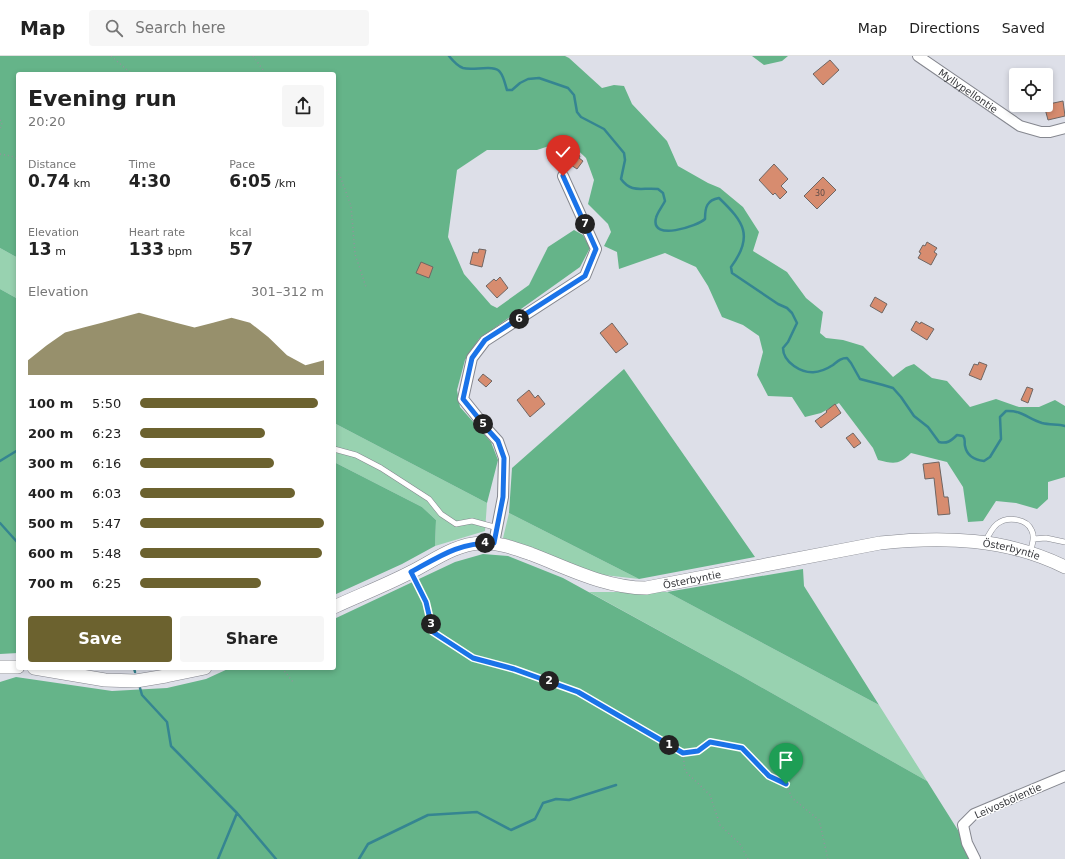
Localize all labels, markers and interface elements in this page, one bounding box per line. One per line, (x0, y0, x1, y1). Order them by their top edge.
search box (89, 10, 369, 46)
text: Map (20, 17, 65, 39)
icon: search (103, 17, 125, 39)
text: Search here (135, 19, 225, 37)
text: Map (858, 20, 887, 36)
text: Directions (909, 20, 980, 36)
text: Saved (1002, 20, 1045, 36)
street label: Myllypellontie (937, 66, 1000, 115)
map controls (1009, 68, 1053, 112)
button: locate (1009, 68, 1053, 112)
button: share (282, 85, 324, 127)
text: Evening run (28, 86, 177, 111)
text: 20:20 (28, 114, 65, 129)
pin (546, 135, 580, 176)
icon: check (552, 141, 574, 163)
text: Distance (28, 158, 76, 171)
text: Time (129, 158, 156, 171)
text: Pace (229, 158, 255, 171)
text: 0.74 (28, 171, 70, 191)
text: 4:30 (129, 171, 171, 191)
text: 6:05 (229, 171, 272, 191)
text: km (70, 177, 91, 190)
text: /km (272, 177, 296, 190)
house number: 30 (815, 189, 825, 198)
pin: 7 (575, 214, 595, 234)
text: 7 (581, 217, 589, 230)
text: Elevation (28, 226, 79, 239)
text: Heart rate (129, 226, 185, 239)
text: kcal (229, 226, 252, 239)
text: 13 (28, 239, 52, 259)
text: 133 (129, 239, 164, 259)
text: 57 (229, 239, 253, 259)
text: m (52, 245, 66, 258)
text: bpm (164, 245, 192, 258)
text: Elevation (28, 284, 88, 299)
text: 301–312 m (251, 284, 324, 299)
pin: 6 (509, 309, 529, 329)
text: 6 (515, 312, 523, 325)
text: 100 m (28, 396, 73, 411)
text: 5:50 (92, 396, 121, 411)
pin: 5 (473, 414, 493, 434)
text: 5 (479, 417, 487, 430)
text: 200 m (28, 426, 73, 441)
text: 6:23 (92, 426, 121, 441)
text: 300 m (28, 456, 73, 471)
text: 6:16 (92, 456, 121, 471)
text: 400 m (28, 486, 73, 501)
text: 6:03 (92, 486, 121, 501)
text: 500 m (28, 516, 73, 531)
text: 5:47 (92, 516, 121, 531)
pin: 4 (475, 533, 495, 553)
text: 4 (481, 536, 489, 549)
street label: Österbyntie (982, 536, 1042, 561)
text: 600 m (28, 546, 73, 561)
text: 5:48 (92, 546, 121, 561)
street label: Österbyntie (662, 568, 722, 590)
text: 700 m (28, 576, 73, 591)
text: 6:25 (92, 576, 121, 591)
pin: 3 (421, 614, 441, 634)
button: Save (28, 616, 172, 662)
button: Share (180, 616, 324, 662)
text: 3 (427, 617, 435, 630)
pin: 2 (539, 671, 559, 691)
text: 2 (545, 674, 553, 687)
pin: 1 (659, 735, 679, 755)
text: 1 (665, 738, 673, 751)
pin (769, 743, 803, 784)
icon: arrive (775, 749, 797, 771)
street label: Leivosbölentie (973, 781, 1043, 821)

